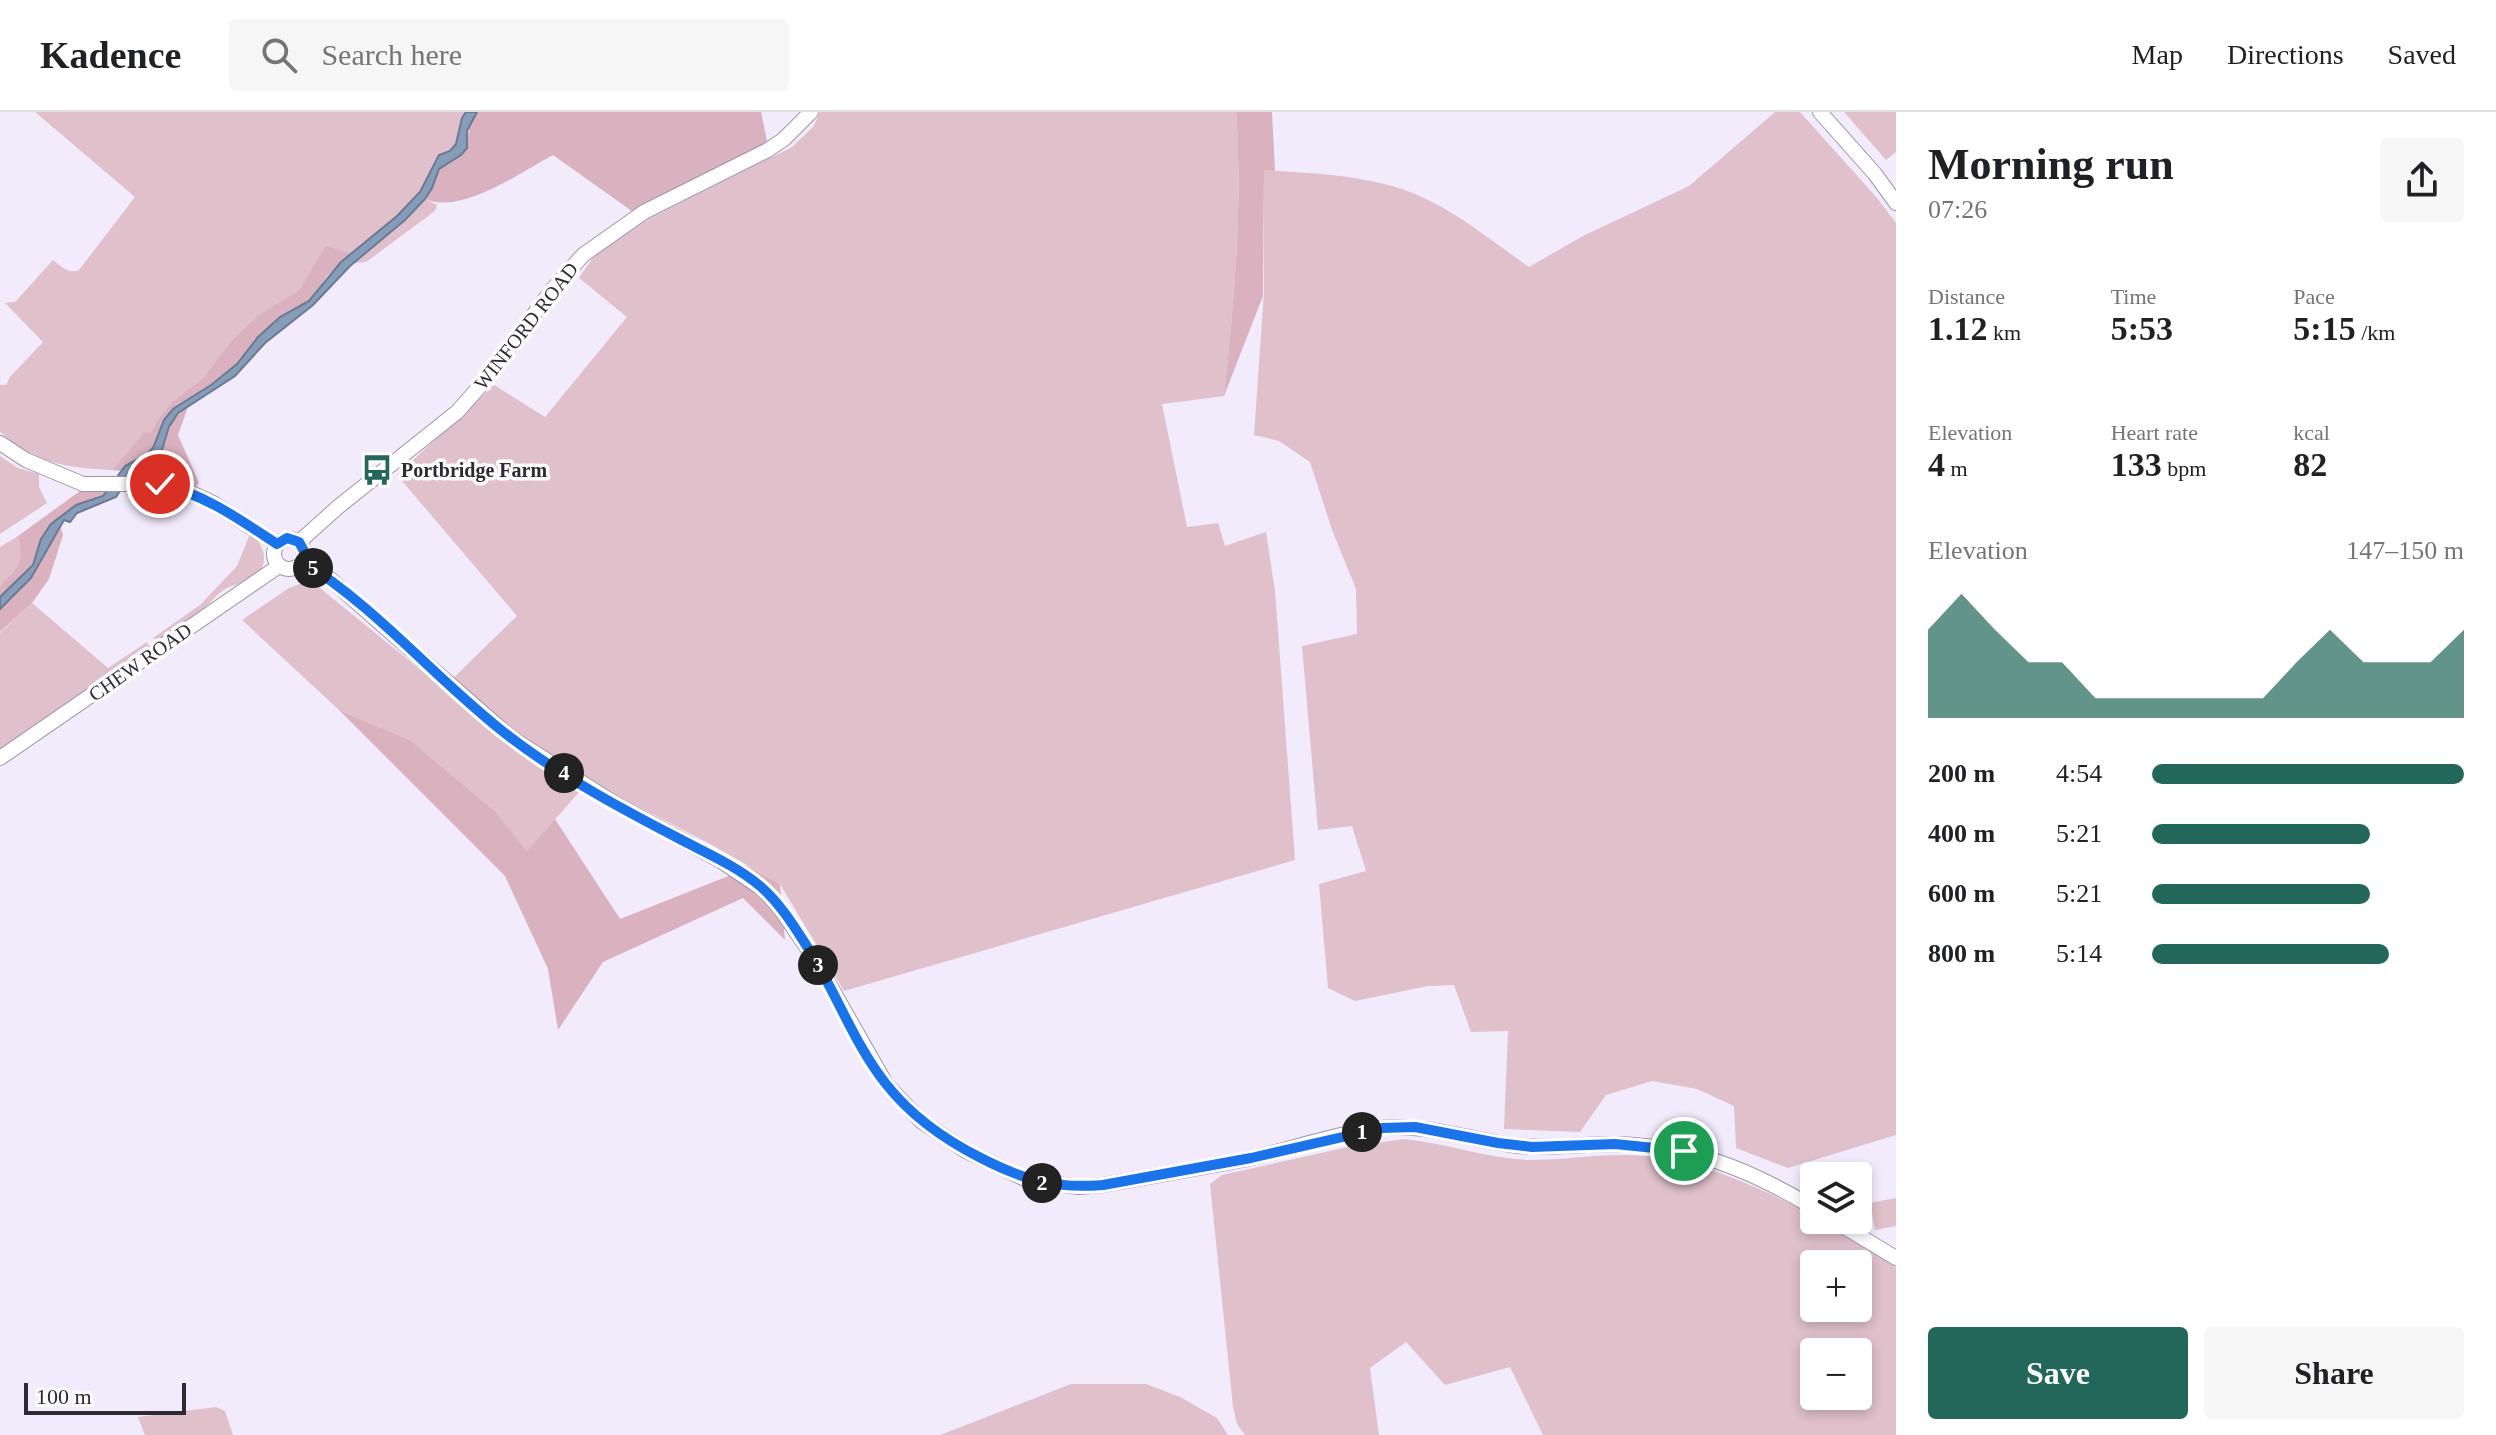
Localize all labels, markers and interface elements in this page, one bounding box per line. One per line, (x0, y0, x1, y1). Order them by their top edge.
search box (229, 19, 789, 91)
icon: search (257, 33, 301, 77)
text: Kadence (40, 34, 181, 76)
text: Search here (321, 38, 462, 71)
text: Map (2132, 39, 2183, 70)
text: Directions (2227, 39, 2344, 70)
text: Saved (2388, 39, 2456, 70)
button: share (2380, 138, 2464, 222)
text: Morning run (1928, 140, 2174, 189)
text: 07:26 (1928, 195, 1987, 224)
street label: WINFORD ROAD (470, 258, 582, 394)
text: Distance (1928, 284, 2005, 309)
text: Time (2111, 284, 2156, 309)
text: Pace (2293, 284, 2335, 309)
text: 1.12 (1928, 310, 1988, 347)
text: 5:53 (2111, 310, 2173, 347)
text: 5:15 (2293, 310, 2356, 347)
text: km (1988, 320, 2021, 345)
text: /km (2356, 320, 2395, 345)
text: Elevation (1928, 420, 2012, 445)
text: Heart rate (2111, 420, 2198, 445)
text: kcal (2293, 420, 2330, 445)
text: 4 (1928, 446, 1945, 483)
text: 133 (2111, 446, 2162, 483)
text: 82 (2293, 446, 2327, 483)
pin (126, 450, 194, 518)
bus stop icon: Portbridge Farm (360, 453, 394, 487)
text: m (1945, 456, 1968, 481)
text: bpm (2162, 456, 2206, 481)
place label: Portbridge Farm (401, 459, 547, 482)
icon: check (138, 462, 182, 506)
text: Elevation (1928, 536, 2028, 565)
text: 147–150 m (2346, 536, 2464, 565)
pin: 5 (293, 548, 333, 588)
text: 5 (308, 555, 319, 580)
street label: CHEW ROAD (84, 619, 196, 705)
pin: 4 (544, 753, 584, 793)
text: 200 m (1928, 759, 1995, 788)
text: 4:54 (2056, 759, 2102, 788)
text: 4 (559, 760, 570, 785)
text: 400 m (1928, 819, 1995, 848)
text: 5:21 (2056, 819, 2102, 848)
text: 600 m (1928, 879, 1995, 908)
text: 5:21 (2056, 879, 2102, 908)
text: 800 m (1928, 939, 1995, 968)
text: 5:14 (2056, 939, 2102, 968)
pin: 3 (798, 945, 838, 985)
text: 3 (813, 952, 824, 977)
pin: 1 (1342, 1112, 1382, 1152)
pin (1650, 1117, 1718, 1185)
text: 1 (1357, 1119, 1368, 1144)
icon: arrive (1662, 1129, 1706, 1173)
map controls (1800, 1162, 1872, 1410)
button: layers (1800, 1162, 1872, 1234)
pin: 2 (1022, 1163, 1062, 1203)
text: 2 (1037, 1170, 1048, 1195)
button: + (1800, 1250, 1872, 1322)
button: Save (1928, 1327, 2188, 1419)
button: Share (2204, 1327, 2464, 1419)
button: − (1800, 1338, 1872, 1410)
scale bar (24, 1379, 186, 1415)
text: 100 m (36, 1384, 92, 1409)

